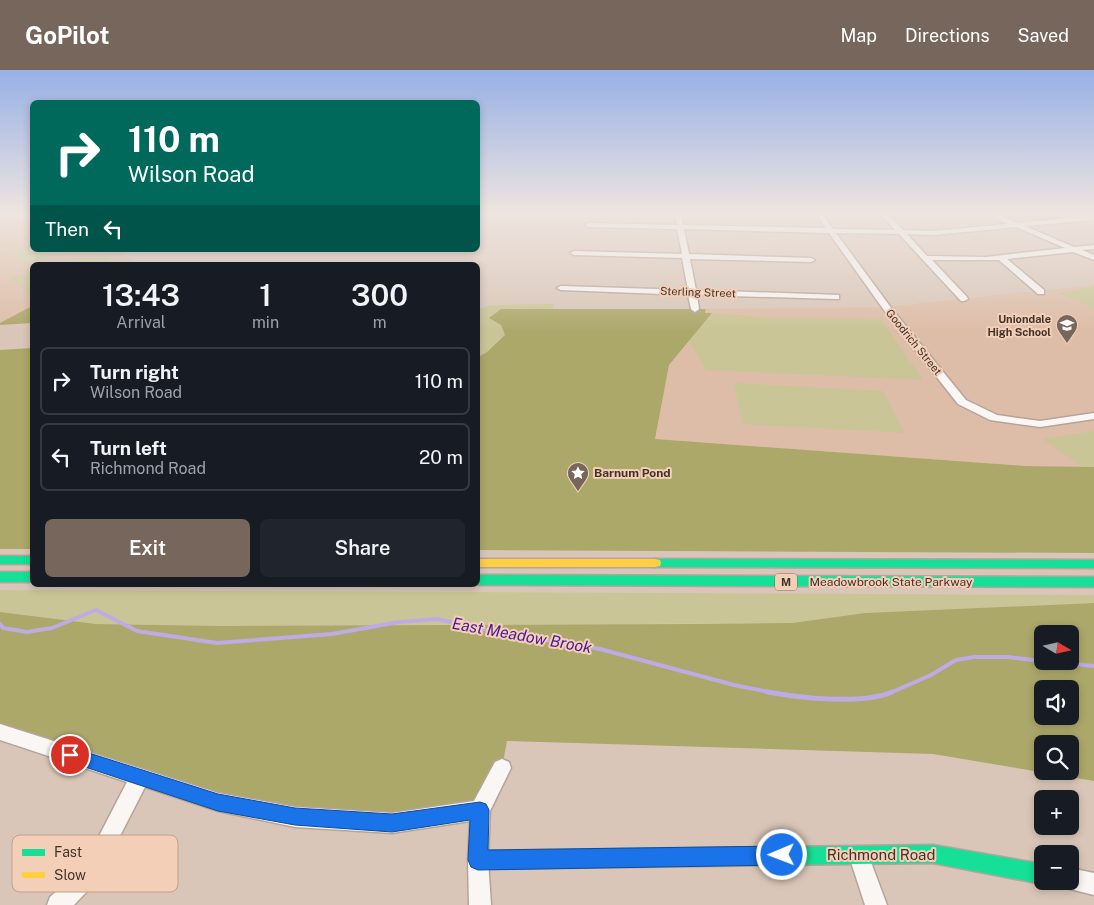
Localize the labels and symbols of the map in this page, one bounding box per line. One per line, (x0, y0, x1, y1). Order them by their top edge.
street label: Sterling Street (660, 285, 736, 299)
street label: Goodrich Street (884, 307, 944, 377)
place label: Uniondale High School (987, 313, 1051, 338)
school or university icon: Uniondale High School (1055, 313, 1079, 344)
place icon: Barnum Pond (566, 461, 590, 492)
place label: Barnum Pond (594, 466, 671, 480)
road number: M (775, 574, 797, 590)
street label: Meadowbrook State Parkway (810, 575, 973, 589)
water label: East Meadow Brook (450, 614, 594, 657)
north arrow (1034, 625, 1079, 670)
pin (49, 734, 91, 776)
position arrow (755, 828, 807, 880)
legend (12, 835, 178, 892)
text: Fast (54, 844, 82, 860)
street label: Richmond Road (827, 846, 935, 863)
text: Slow (54, 867, 86, 883)

